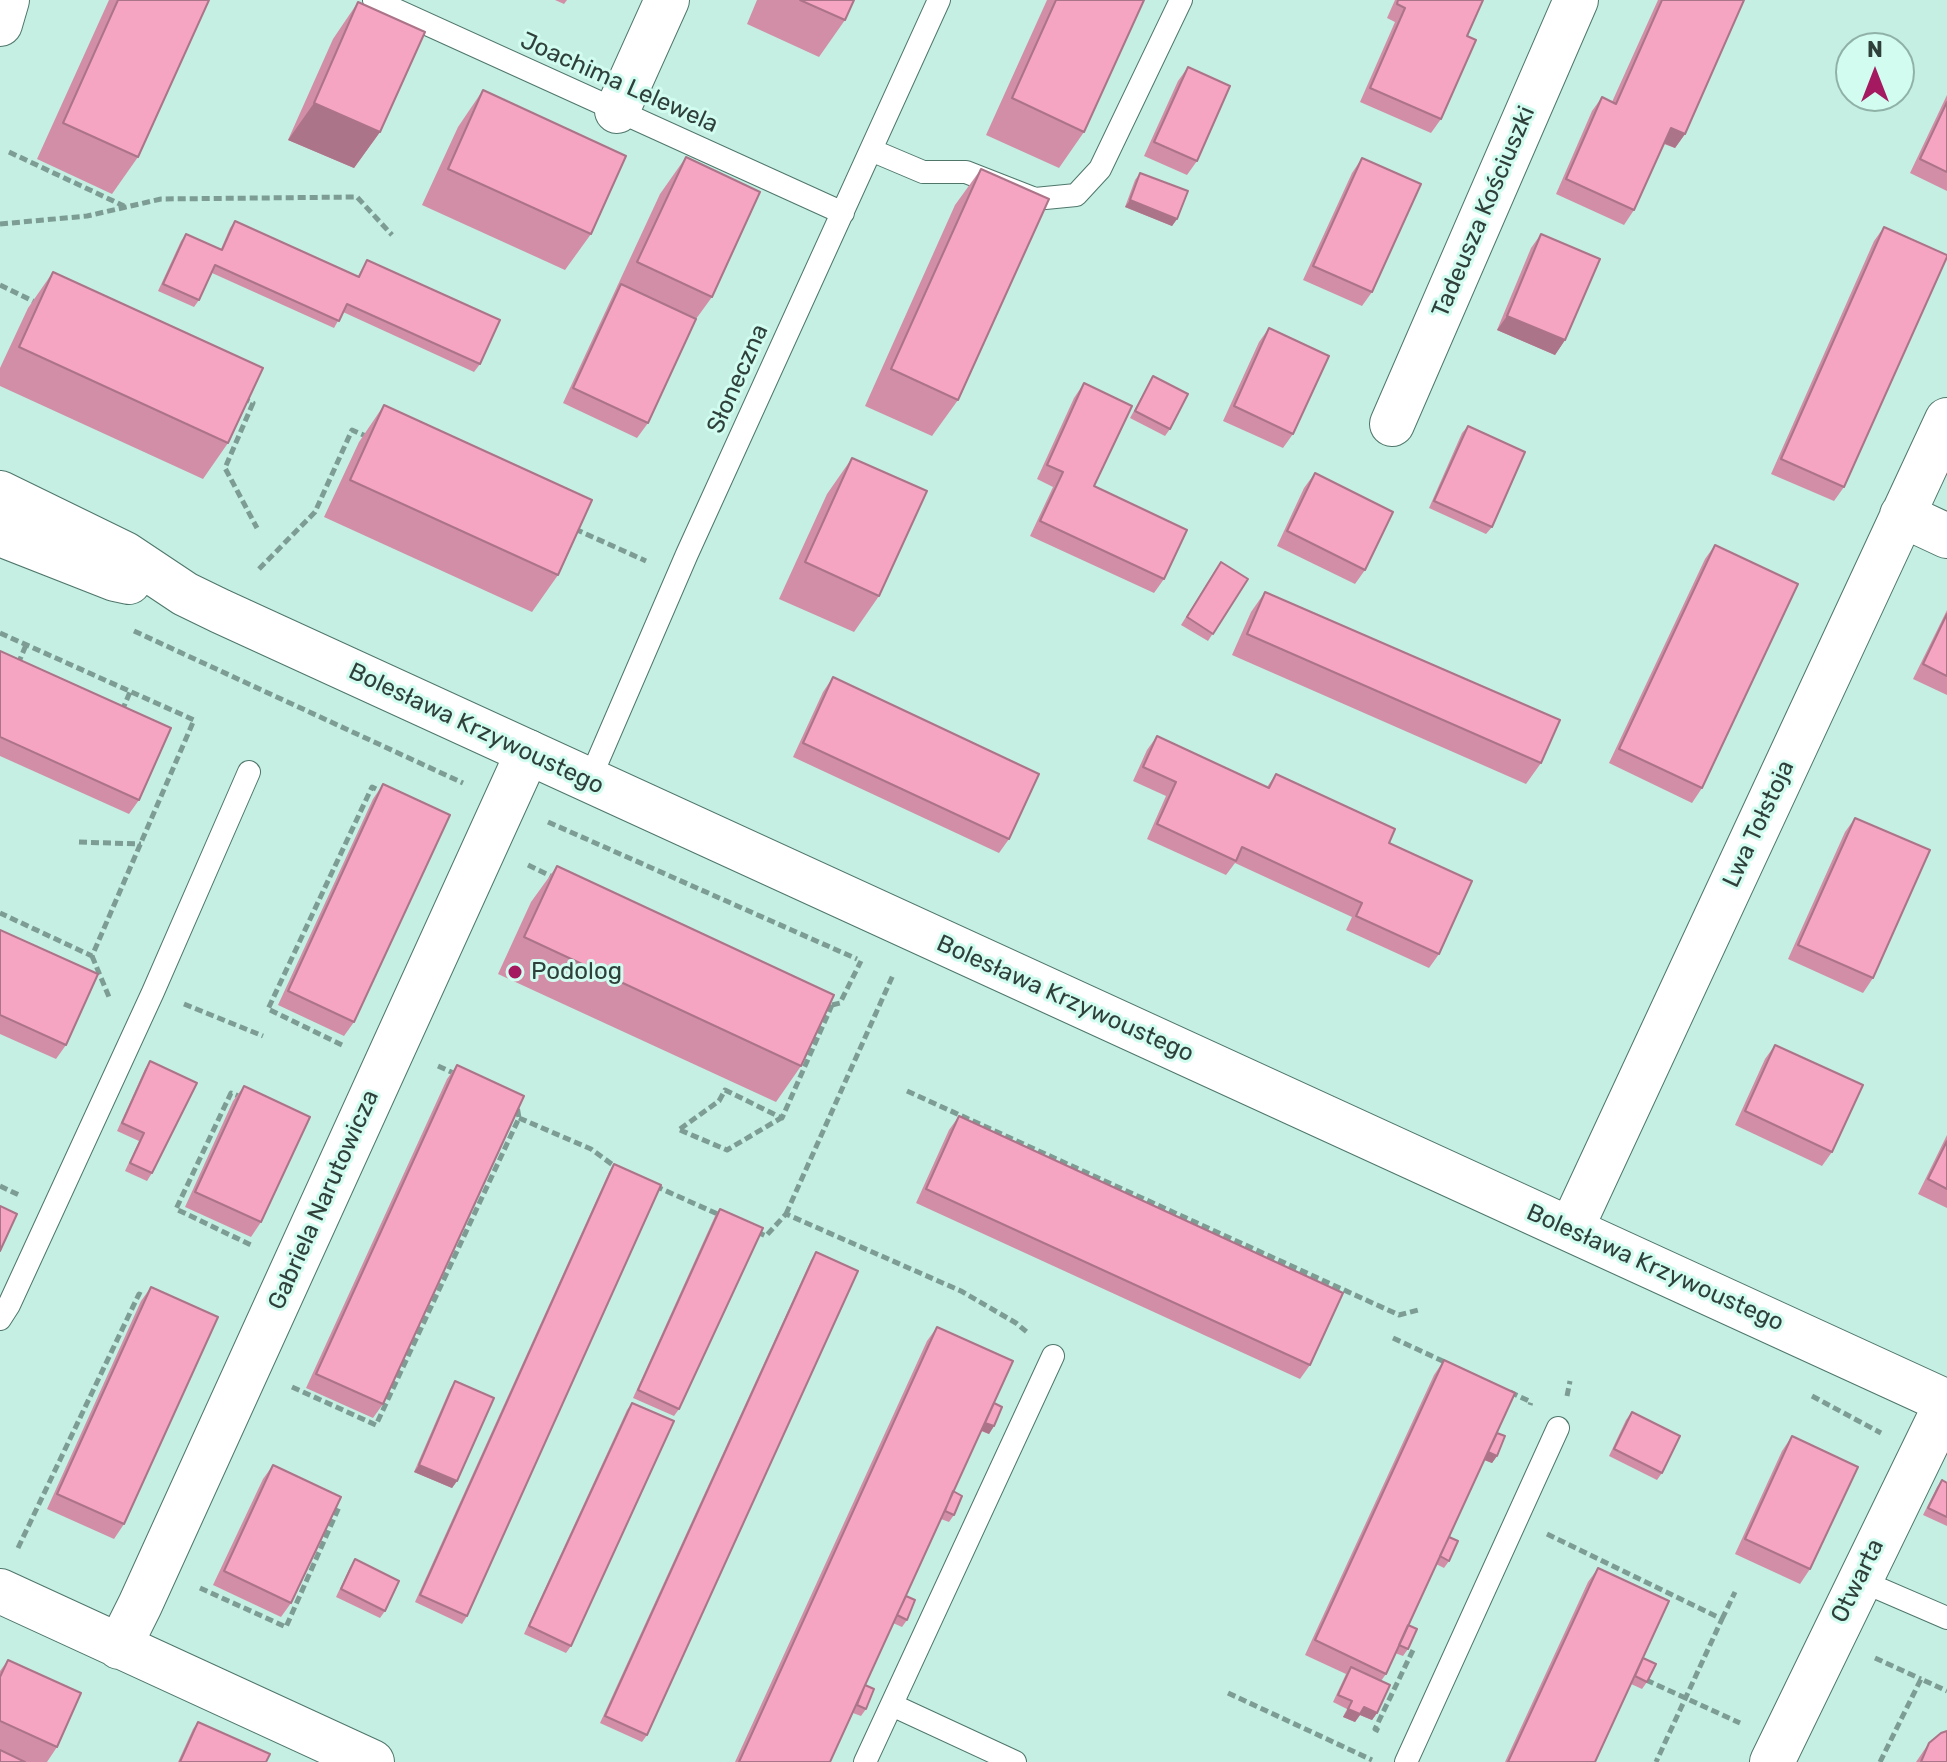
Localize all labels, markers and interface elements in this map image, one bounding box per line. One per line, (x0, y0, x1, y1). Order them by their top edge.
street label: Joachima Lelewela (516, 26, 722, 140)
north arrow (1835, 32, 1915, 112)
text: N (1867, 36, 1883, 63)
street label: Tadeusza Kościuszki (1426, 102, 1542, 322)
street label: Słoneczna (701, 320, 775, 438)
street label: Bolesława Krzywoustego (344, 657, 608, 801)
street label: Lwa Tołstoja (1717, 756, 1801, 892)
street label: Bolesława Krzywoustego (932, 929, 1198, 1069)
place label: Podolog (531, 958, 622, 986)
marker: Podolog (506, 963, 524, 981)
street label: Gabriela Narutowicza (263, 1086, 385, 1314)
street label: Bolesława Krzywoustego (1522, 1198, 1788, 1338)
street label: Otwarta (1825, 1534, 1891, 1628)

